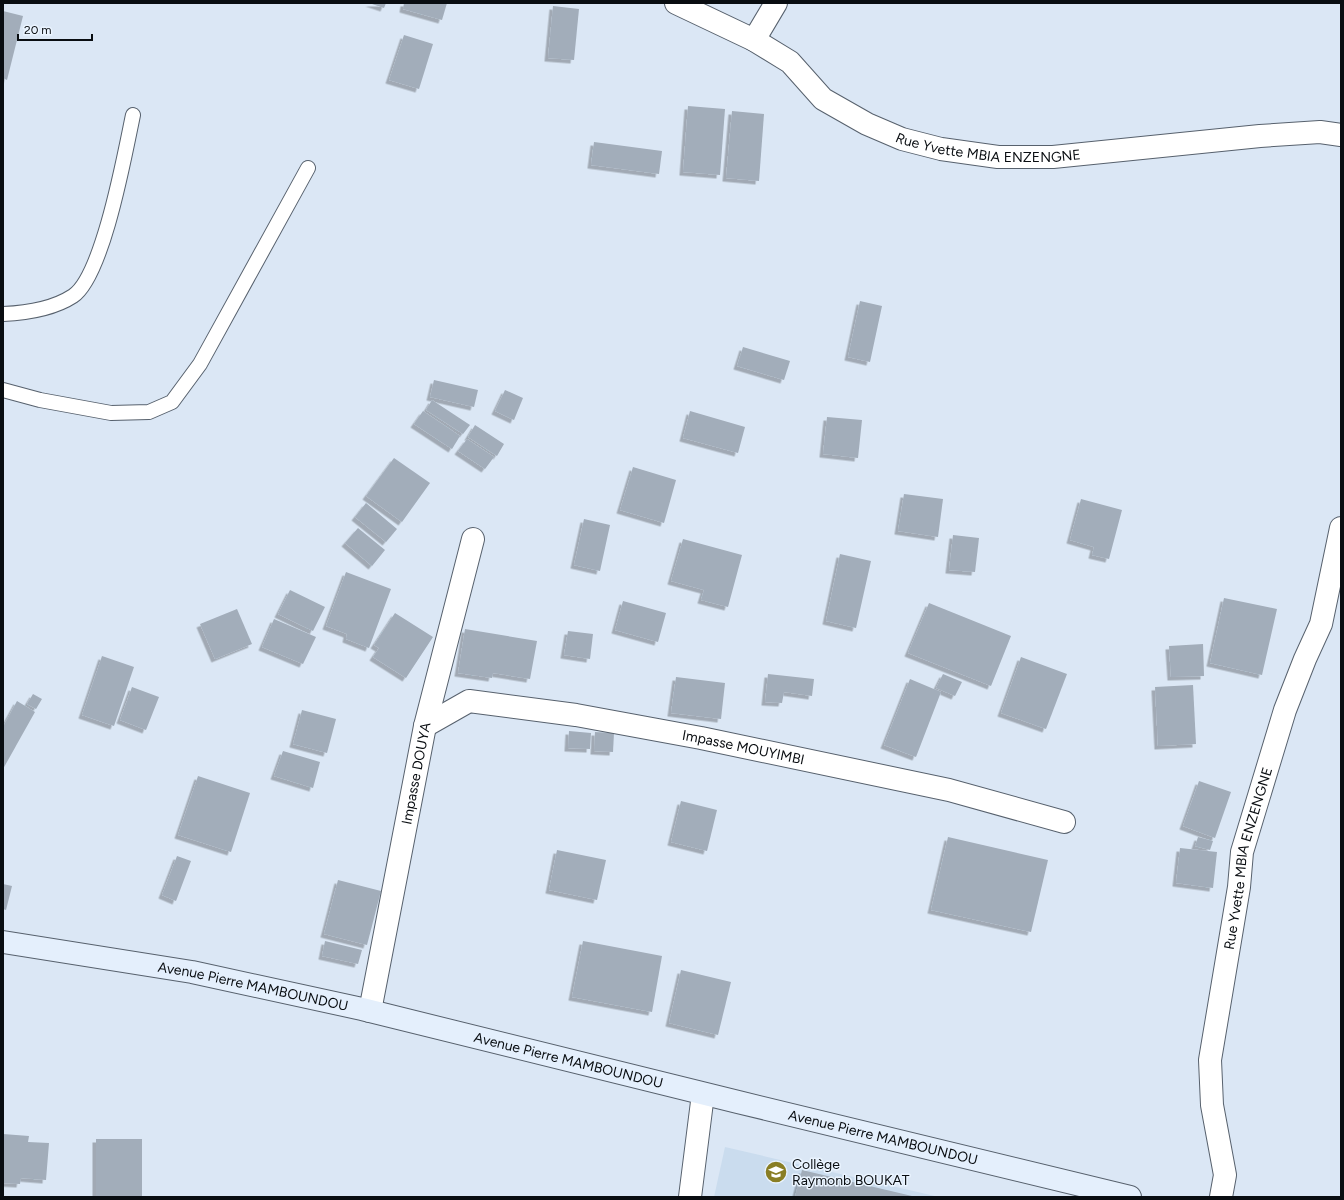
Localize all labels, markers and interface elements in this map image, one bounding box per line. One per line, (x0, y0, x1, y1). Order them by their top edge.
scale bar (18, 16, 92, 42)
text: 20 m (24, 23, 52, 37)
street label: Rue Yvette MBIA ENZENGNE (893, 129, 1081, 166)
street label: Impasse DOUYA (398, 720, 434, 826)
street label: Impasse MOUYIMBI (681, 726, 806, 768)
street label: Rue Yvette MBIA ENZENGNE (1220, 765, 1276, 951)
street label: Avenue Pierre MAMBOUNDOU (157, 958, 350, 1014)
street label: Avenue Pierre MAMBOUNDOU (472, 1028, 665, 1092)
street label: Avenue Pierre MAMBOUNDOU (787, 1106, 980, 1168)
place label: Collège Raymonb BOUKAT (792, 1156, 910, 1189)
school or university icon: Collège Raymonb BOUKAT (763, 1159, 789, 1185)

